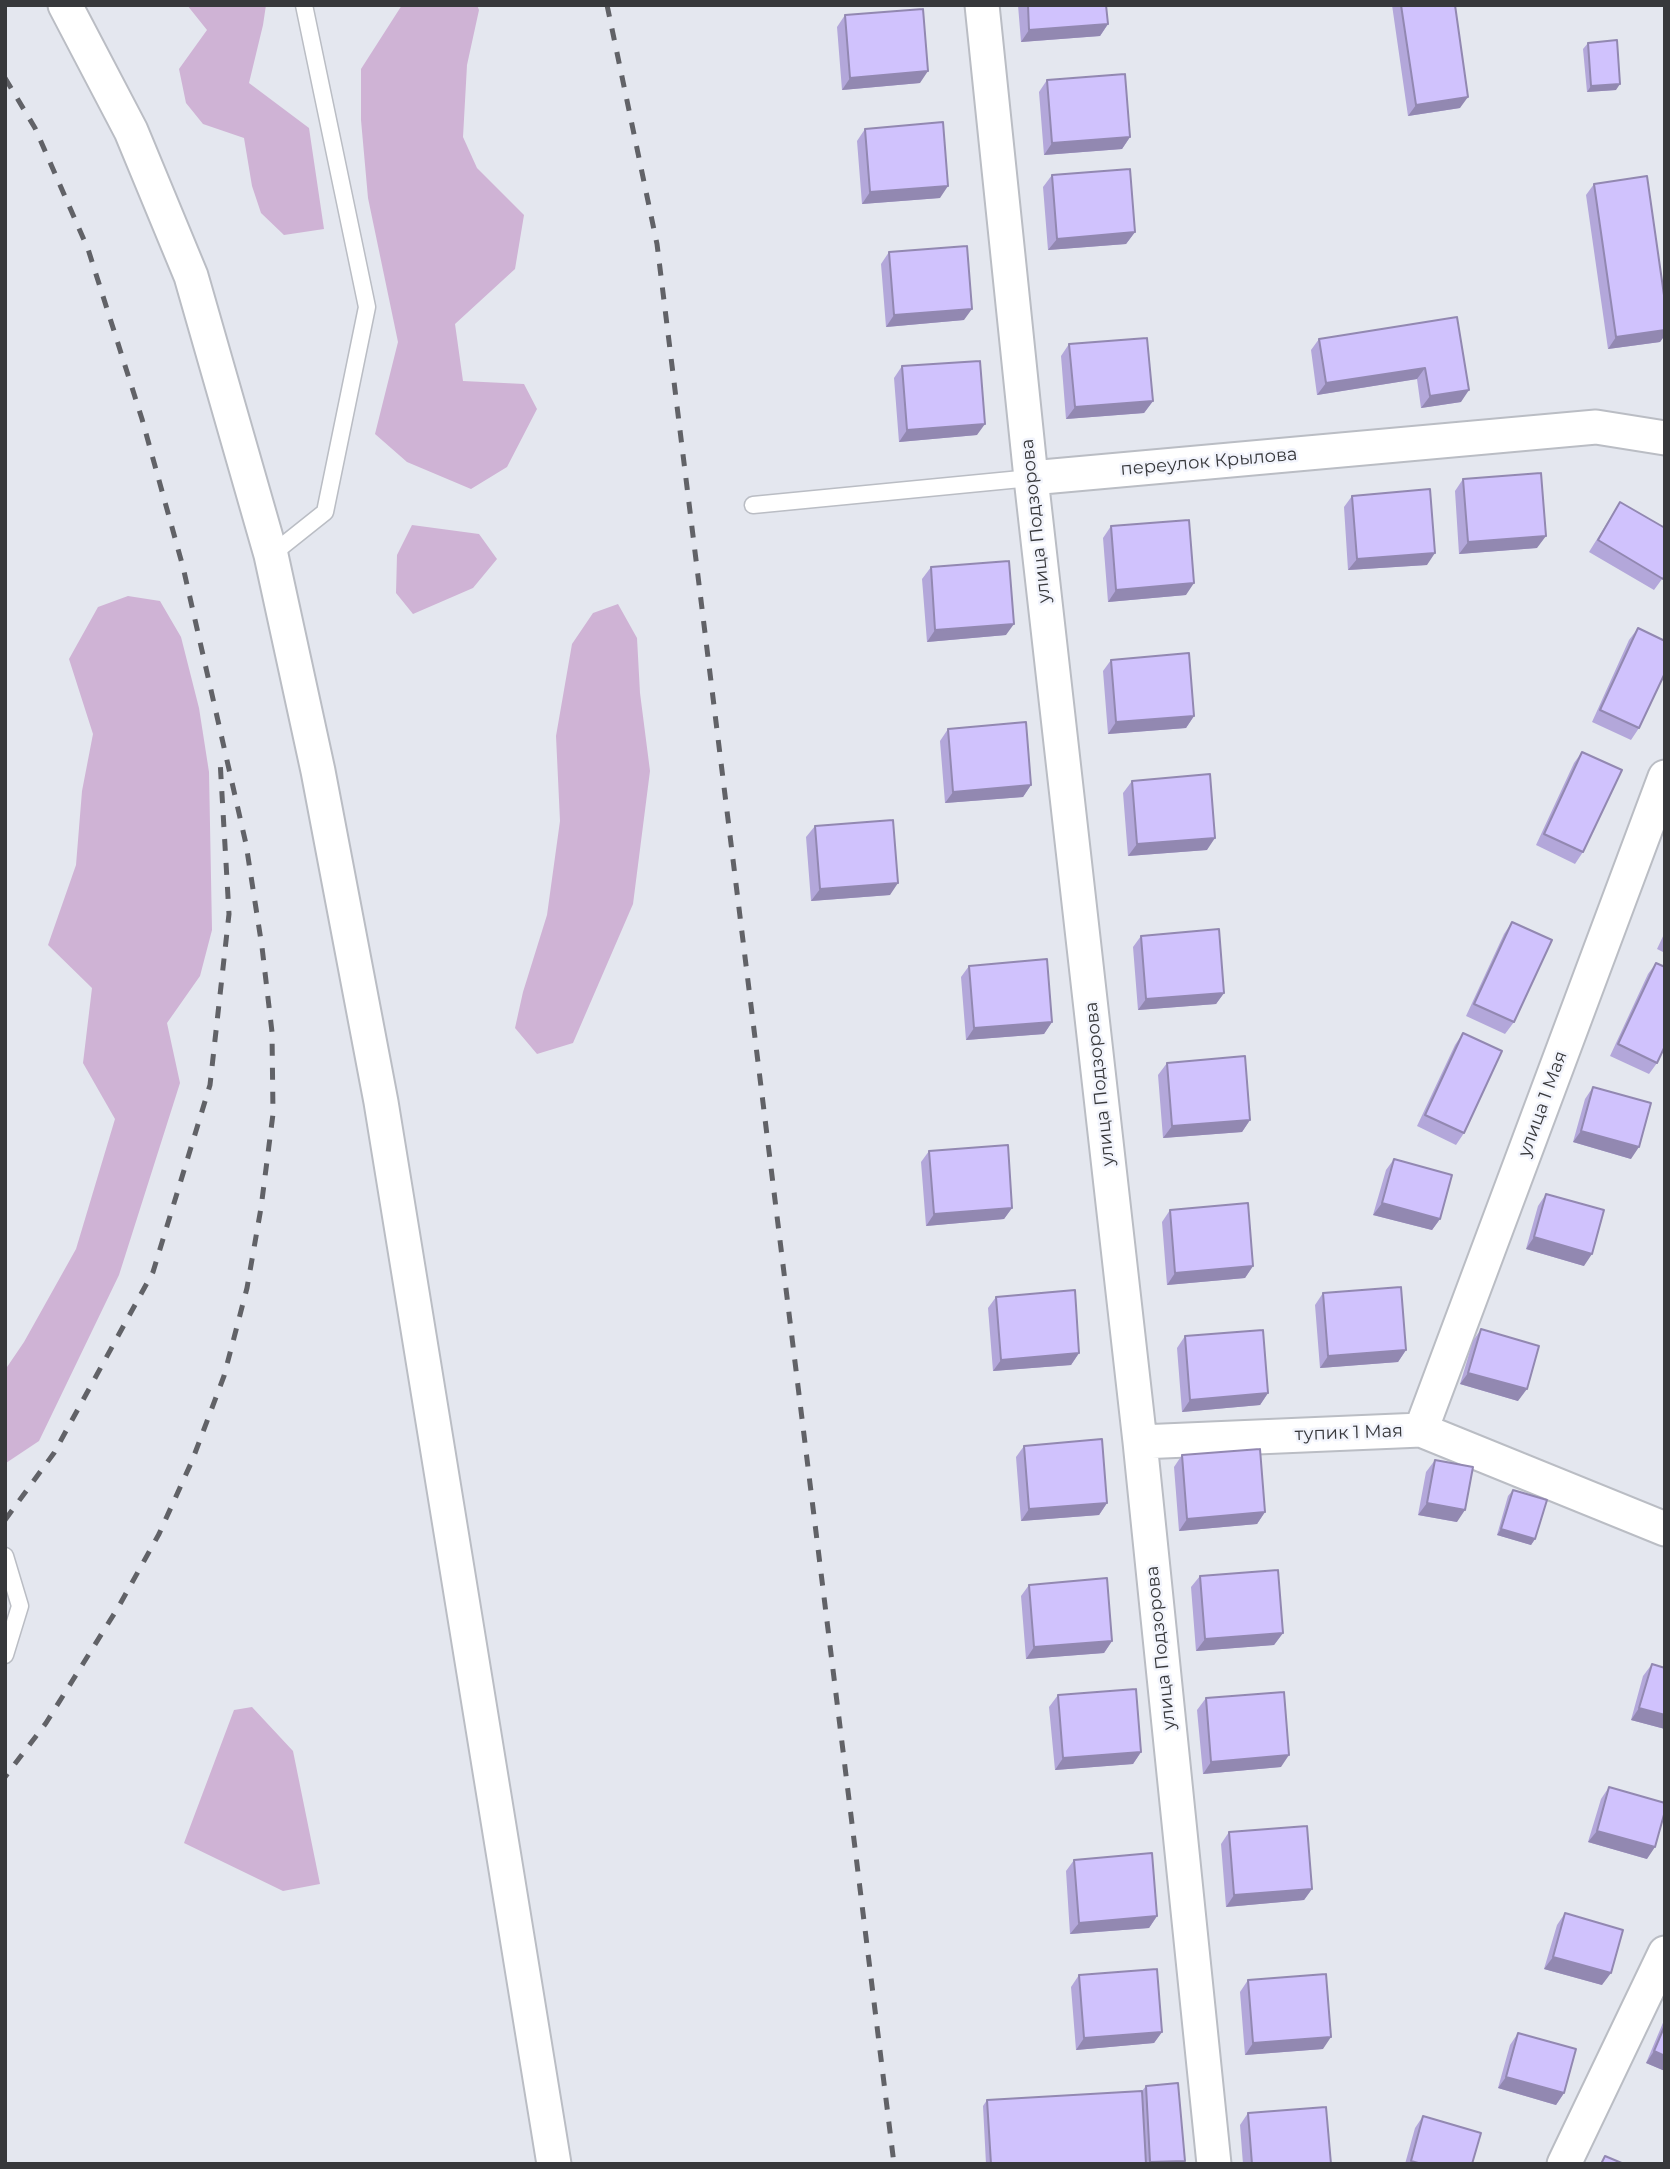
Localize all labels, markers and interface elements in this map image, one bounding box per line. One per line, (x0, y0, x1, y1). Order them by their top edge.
street label: улица Подзорова (1017, 438, 1055, 604)
street label: переулок Крылова (1120, 444, 1298, 480)
street label: улица Подзорова (1081, 1001, 1119, 1167)
street label: улица 1 Мая (1514, 1048, 1572, 1160)
street label: тупик 1 Мая (1295, 1420, 1403, 1446)
street label: улица Подзорова (1142, 1565, 1180, 1731)

